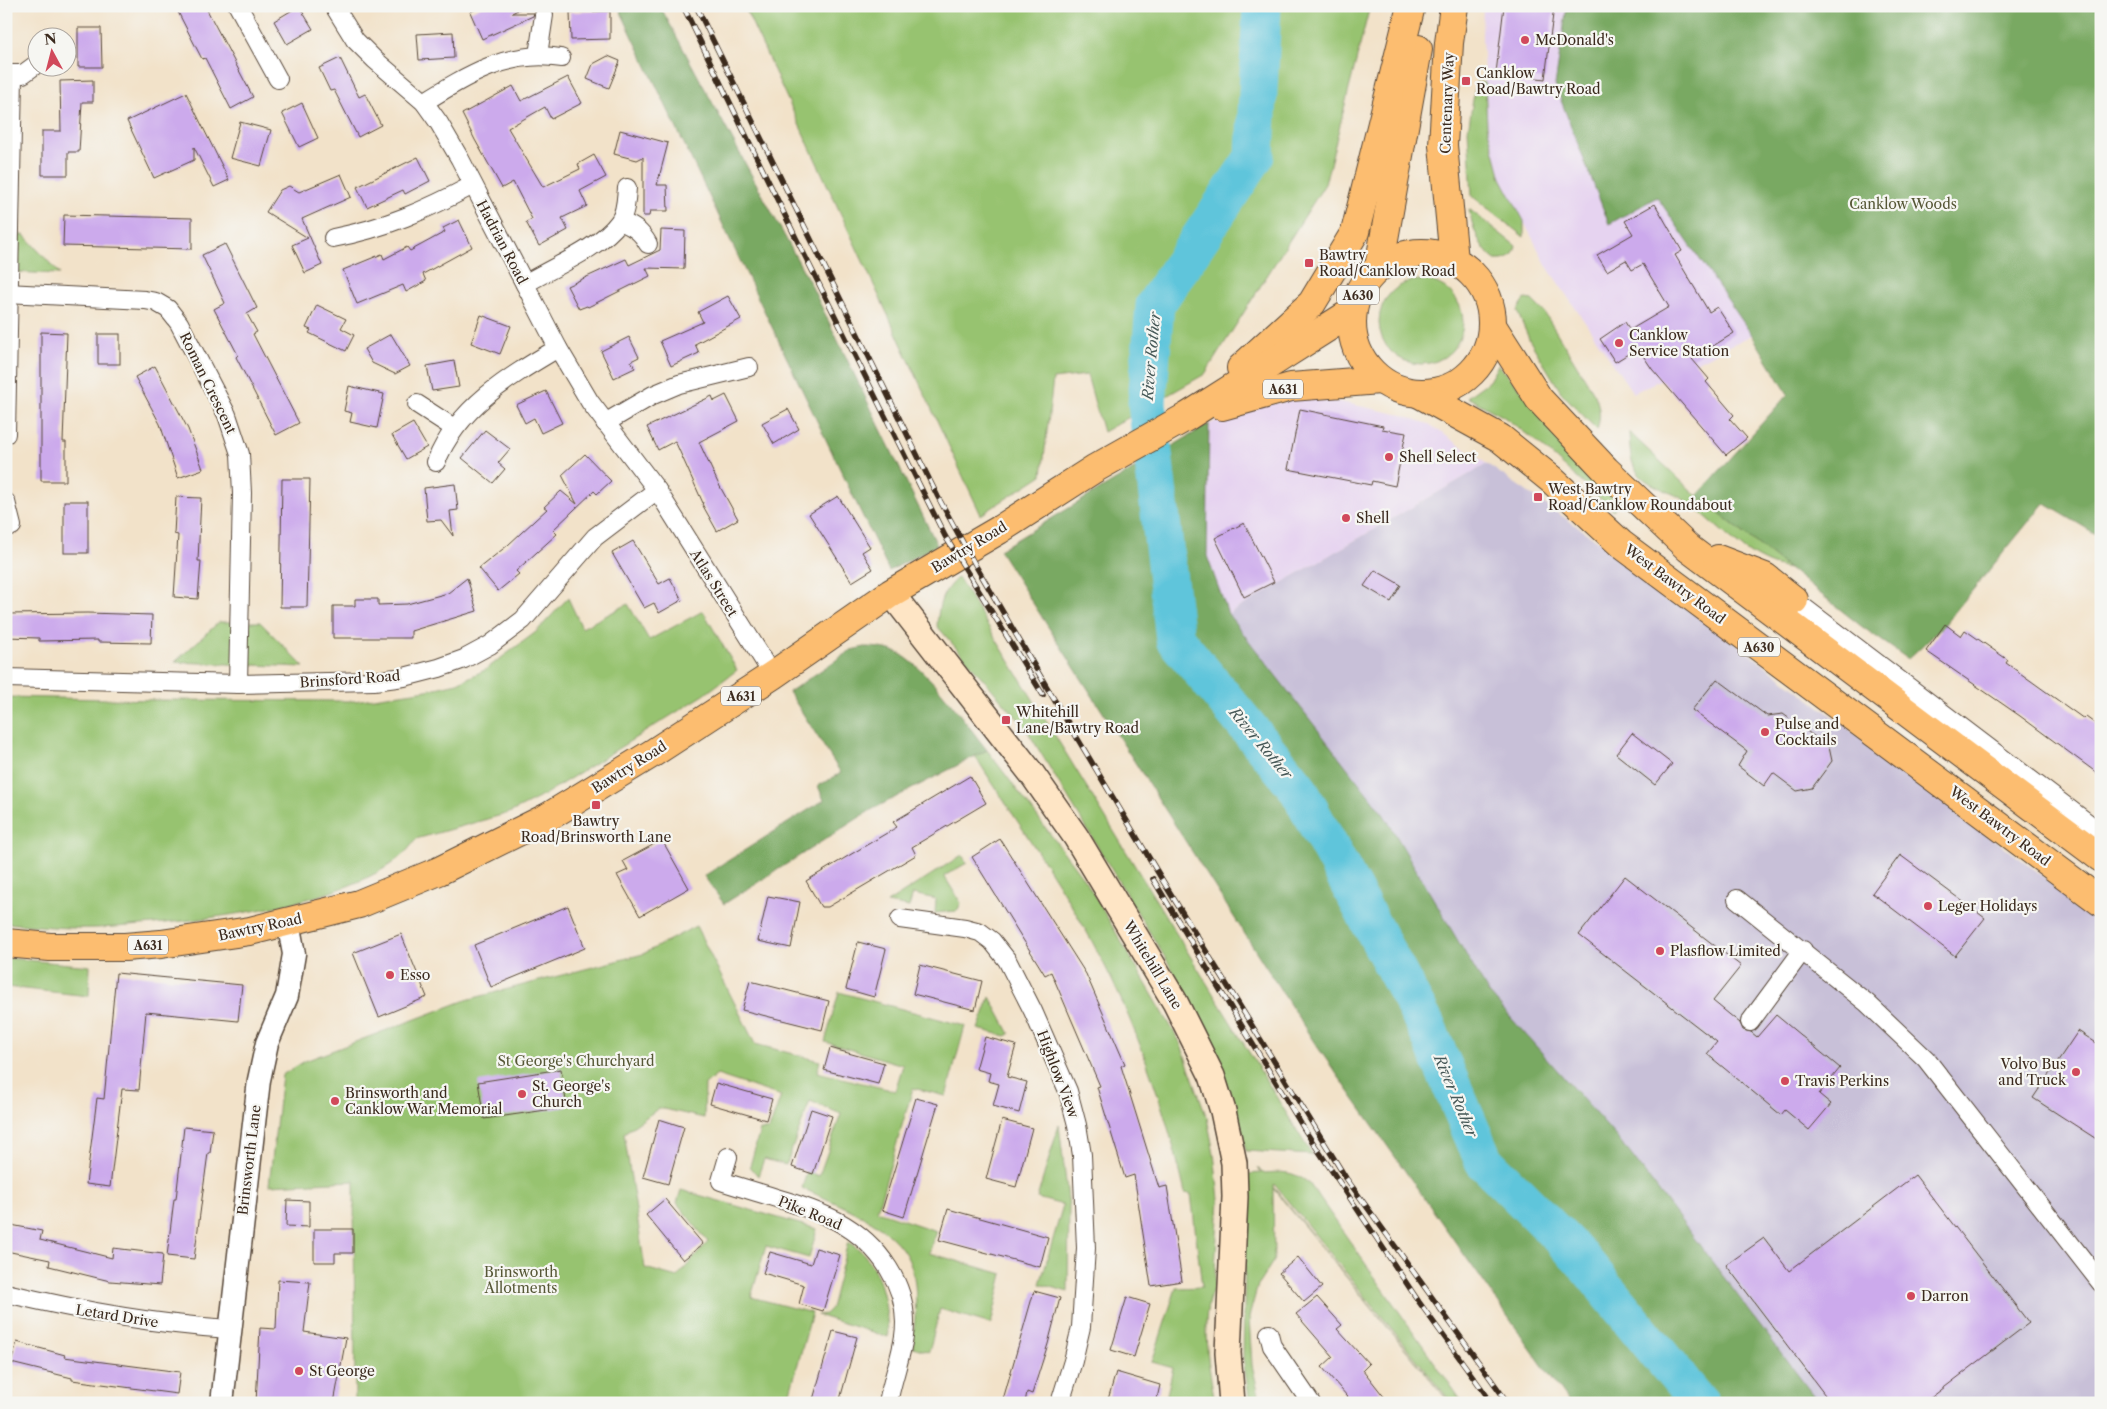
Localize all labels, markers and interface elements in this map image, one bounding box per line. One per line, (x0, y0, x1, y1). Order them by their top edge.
north arrow (28, 28, 78, 78)
text: N (43, 29, 58, 49)
place label: McDonald's (1535, 31, 1614, 49)
marker: McDonald's (1519, 34, 1531, 46)
street label: Centenary Way (1436, 52, 1458, 154)
place label: Canklow Road/Bawtry Road (1476, 64, 1601, 98)
marker: Canklow Road/Bawtry Road (1460, 75, 1472, 87)
park label: Canklow Woods (1849, 195, 1957, 213)
street label: Hadrian Road (472, 197, 532, 287)
place label: Bawtry Road/Canklow Road (1319, 246, 1456, 280)
marker: Bawtry Road/Canklow Road (1303, 257, 1315, 269)
road number: A630 (1337, 286, 1379, 304)
water label: River Rother (1138, 310, 1164, 402)
place label: Canklow Service Station (1629, 326, 1729, 360)
street label: Roman Crescent (176, 329, 240, 437)
marker: Canklow Service Station (1613, 337, 1625, 349)
road number: A631 (1263, 379, 1303, 398)
place label: Shell Select (1399, 448, 1477, 466)
marker: Shell Select (1383, 451, 1395, 463)
place label: West Bawtry Road/Canklow Roundabout (1547, 480, 1733, 514)
marker: West Bawtry Road/Canklow Roundabout (1532, 491, 1544, 503)
place label: Shell (1356, 509, 1389, 527)
marker: Shell (1340, 512, 1352, 524)
street label: Bawtry Road (928, 517, 1010, 577)
street label: West Bawtry Road (1620, 540, 1729, 628)
street label: Atlas Street (686, 545, 742, 620)
road number: A630 (1738, 638, 1780, 656)
street label: Brinsford Road (299, 666, 401, 691)
road number: A631 (721, 686, 761, 706)
water label: River Rother (1225, 702, 1297, 784)
place label: Whitehill Lane/Bawtry Road (1015, 703, 1140, 737)
marker: Whitehill Lane/Bawtry Road (1000, 714, 1012, 726)
place label: Pulse and Cocktails (1775, 715, 1840, 749)
marker: Pulse and Cocktails (1759, 726, 1771, 738)
street label: Bawtry Road (588, 737, 670, 797)
street label: West Bawtry Road (1945, 782, 2054, 870)
marker: Bawtry Road/Brinsworth Lane (590, 799, 602, 811)
place label: Bawtry Road/Brinsworth Lane (521, 812, 671, 846)
place label: Leger Holidays (1938, 897, 2037, 915)
marker: Leger Holidays (1922, 900, 1934, 912)
street label: Bawtry Road (217, 909, 304, 945)
street label: Whitehill Lane (1119, 917, 1186, 1013)
road number: A631 (128, 936, 168, 954)
place label: Plasflow Limited (1670, 942, 1781, 960)
marker: Plasflow Limited (1654, 945, 1666, 957)
place label: Esso (400, 966, 430, 984)
marker: Esso (384, 969, 396, 981)
street label: Highlow View (1033, 1028, 1083, 1121)
water label: River Rother (1430, 1051, 1482, 1141)
park label: St George's Churchyard (497, 1052, 655, 1070)
place label: Volvo Bus and Truck (1998, 1055, 2067, 1089)
marker: Volvo Bus and Truck (2070, 1066, 2082, 1078)
place label: Travis Perkins (1795, 1072, 1889, 1090)
marker: Travis Perkins (1779, 1075, 1791, 1087)
place label: St. George's Church (532, 1077, 610, 1111)
place label: Brinsworth and Canklow War Memorial (345, 1084, 503, 1118)
marker: St. George's Church (516, 1088, 528, 1100)
marker: Brinsworth and Canklow War Memorial (329, 1095, 341, 1107)
street label: Brinsworth Lane (233, 1104, 265, 1216)
street label: Pike Road (775, 1192, 845, 1234)
park label: Brinsworth Allotments (484, 1263, 558, 1297)
place label: Darron (1921, 1287, 1969, 1305)
marker: Darron (1905, 1290, 1917, 1302)
street label: Letard Drive (74, 1301, 160, 1331)
place label: St George (309, 1362, 375, 1380)
marker: St George (293, 1365, 305, 1377)

